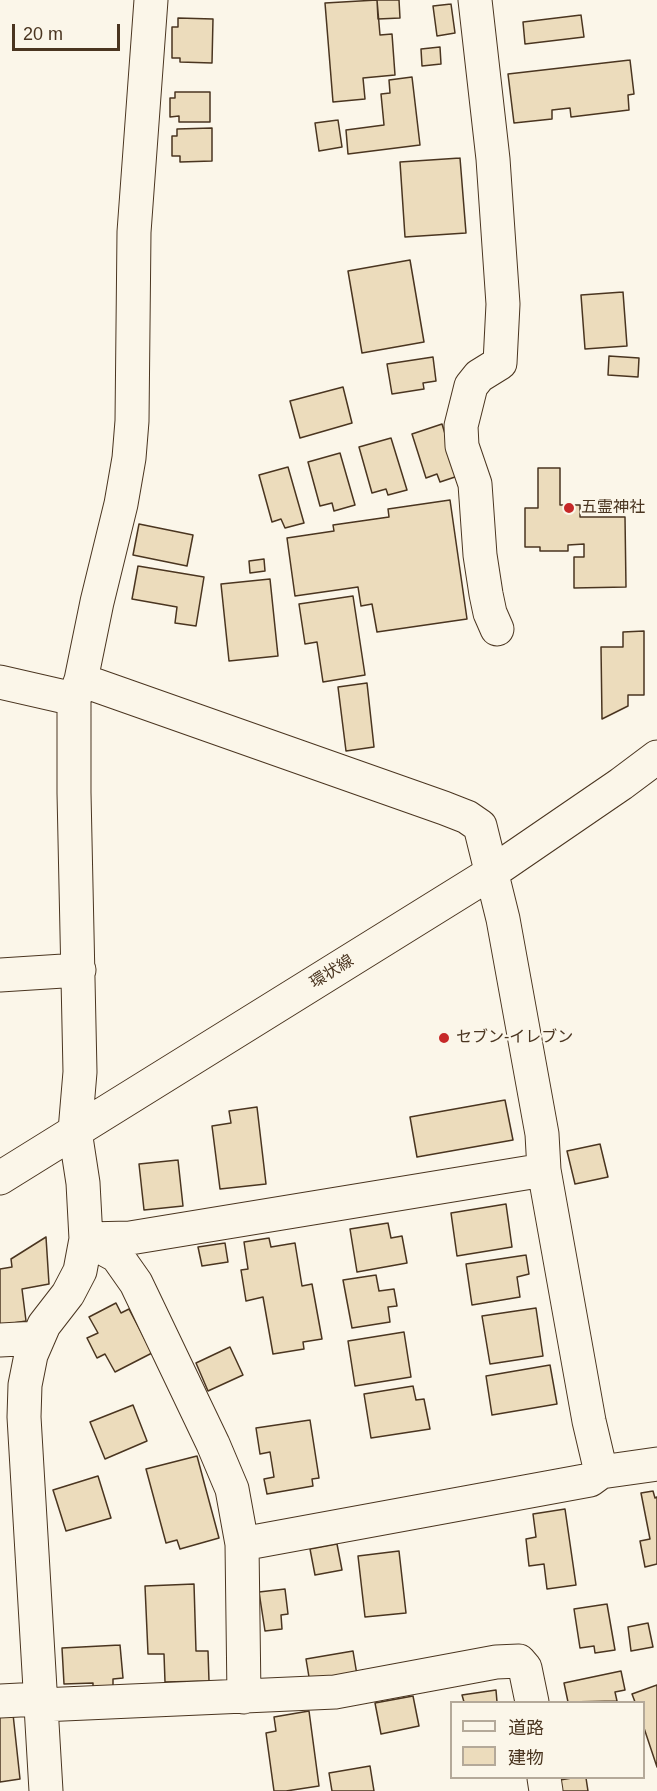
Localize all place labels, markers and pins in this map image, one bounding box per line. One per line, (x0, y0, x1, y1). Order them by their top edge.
place label: 五霊神社 (581, 498, 645, 518)
marker: 五霊神社 (562, 501, 576, 515)
place label: セブン-イレブン (456, 1028, 573, 1048)
marker: セブン-イレブン (437, 1031, 451, 1045)

